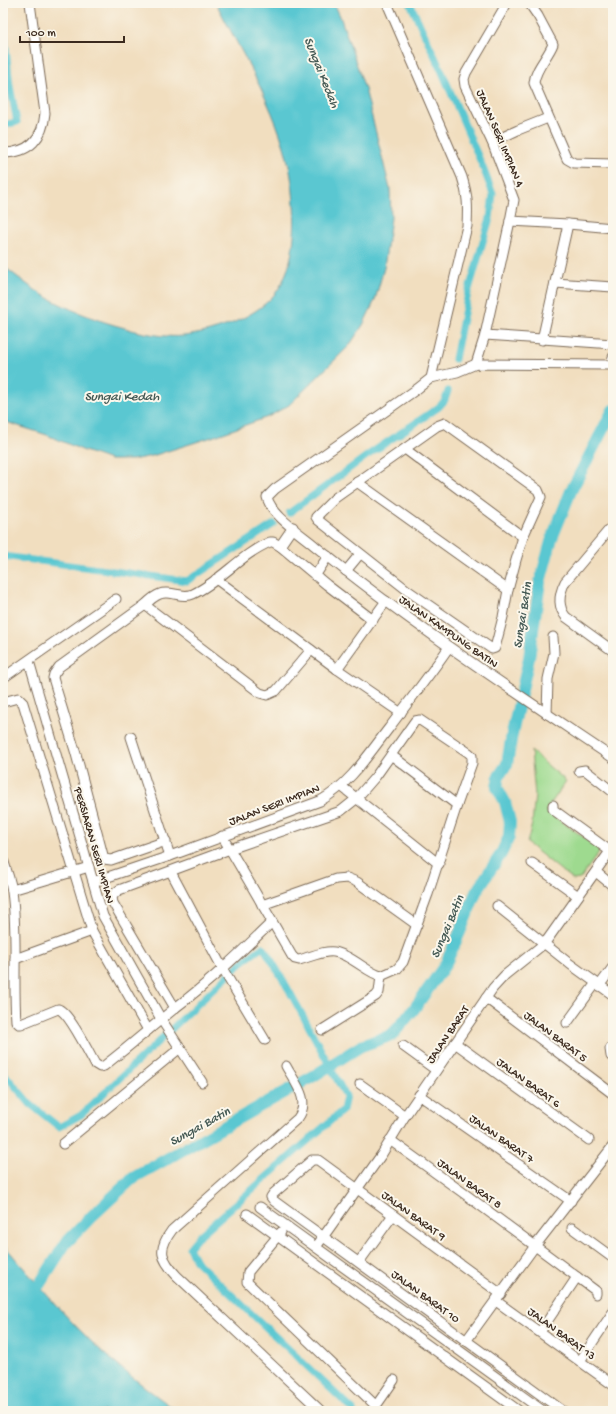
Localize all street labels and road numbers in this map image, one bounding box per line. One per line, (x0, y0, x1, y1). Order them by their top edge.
street label: JALAN SERI IMPIAN 4 (472, 88, 526, 190)
street label: JALAN KAMPUNG BATIN (396, 593, 500, 672)
street label: JALAN SERI IMPIAN (227, 782, 322, 830)
street label: PERSIARAN SERI IMPIAN (69, 785, 116, 906)
street label: JALAN BARAT (424, 1002, 474, 1067)
street label: JALAN BARAT 5 (520, 1009, 589, 1066)
street label: JALAN BARAT 6 (493, 1056, 563, 1112)
street label: JALAN BARAT 7 (466, 1112, 537, 1168)
street label: JALAN BARAT 8 (434, 1157, 504, 1213)
street label: JALAN BARAT 9 (378, 1189, 448, 1245)
street label: JALAN BARAT 10 (388, 1268, 462, 1327)
street label: JALAN BARAT 13 (524, 1305, 598, 1364)

